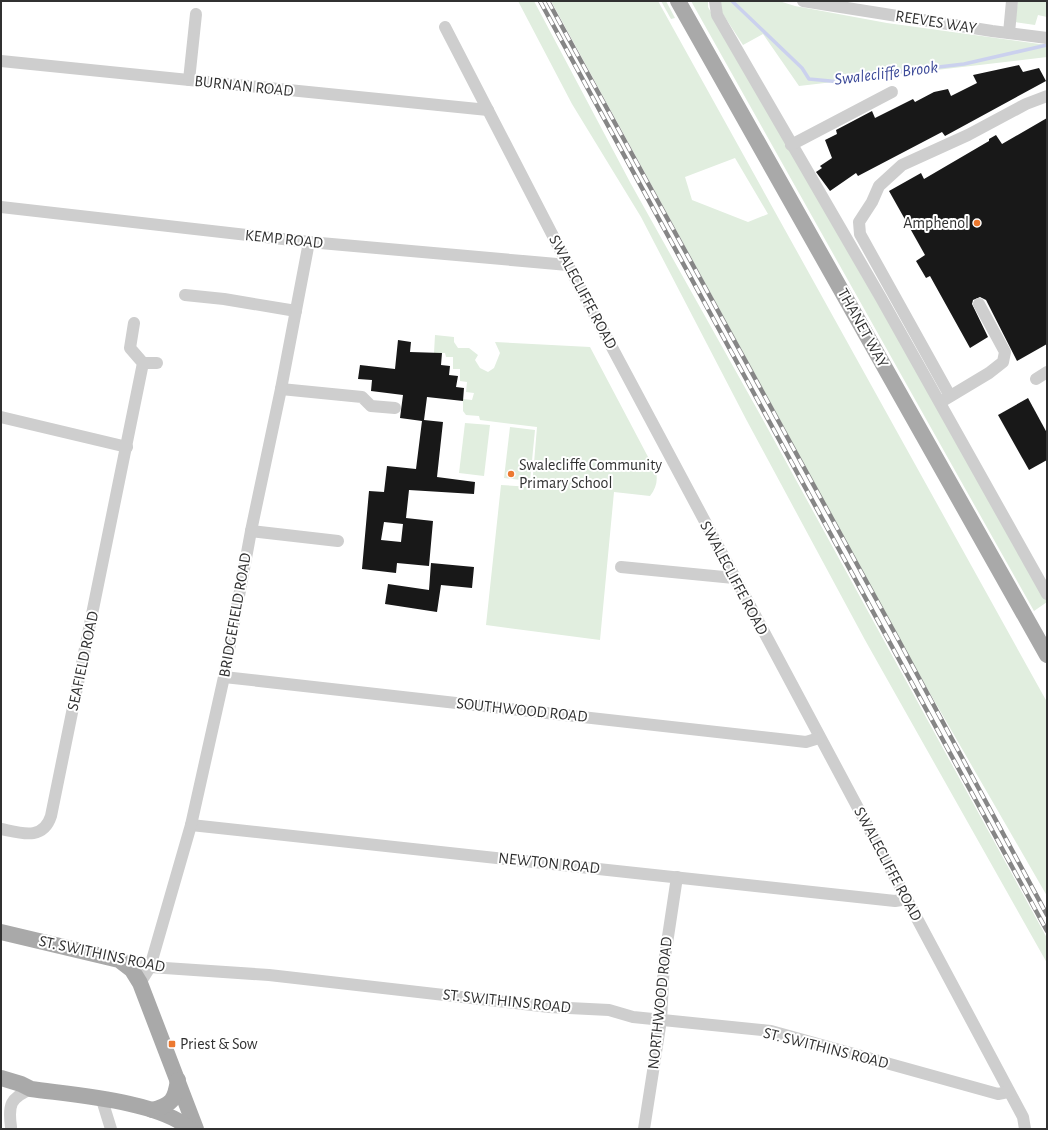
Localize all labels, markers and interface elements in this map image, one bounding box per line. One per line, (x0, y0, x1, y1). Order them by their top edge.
street label: REEVES WAY (894, 8, 978, 36)
water label: Swalecliffe Brook (833, 58, 939, 88)
street label: BURNAN ROAD (194, 73, 294, 99)
place label: Amphenol (903, 215, 969, 231)
marker: Amphenol (972, 218, 982, 228)
street label: KEMP ROAD (244, 227, 324, 251)
street label: SWALECLIFFE ROAD (546, 232, 620, 352)
street label: THANET WAY (835, 286, 892, 371)
place label: Swalecliffe Community Primary School (519, 457, 662, 492)
marker: Swalecliffe Community Primary School (506, 469, 516, 479)
street label: SWALECLIFFE ROAD (697, 518, 771, 638)
street label: BRIDGEFIELD ROAD (216, 551, 254, 679)
street label: SEAFIELD ROAD (65, 610, 101, 712)
street label: SOUTHWOOD ROAD (456, 695, 588, 725)
street label: SWALECLIFFE ROAD (851, 804, 925, 924)
street label: NEWTON ROAD (497, 850, 601, 876)
street label: ST. SWITHINS ROAD (38, 933, 166, 975)
street label: NORTHWOOD ROAD (645, 936, 675, 1070)
street label: ST. SWITHINS ROAD (442, 986, 572, 1016)
street label: ST. SWITHINS ROAD (762, 1025, 890, 1071)
place label: Priest & Sow (180, 1036, 258, 1052)
marker: Priest & Sow (167, 1039, 177, 1049)

